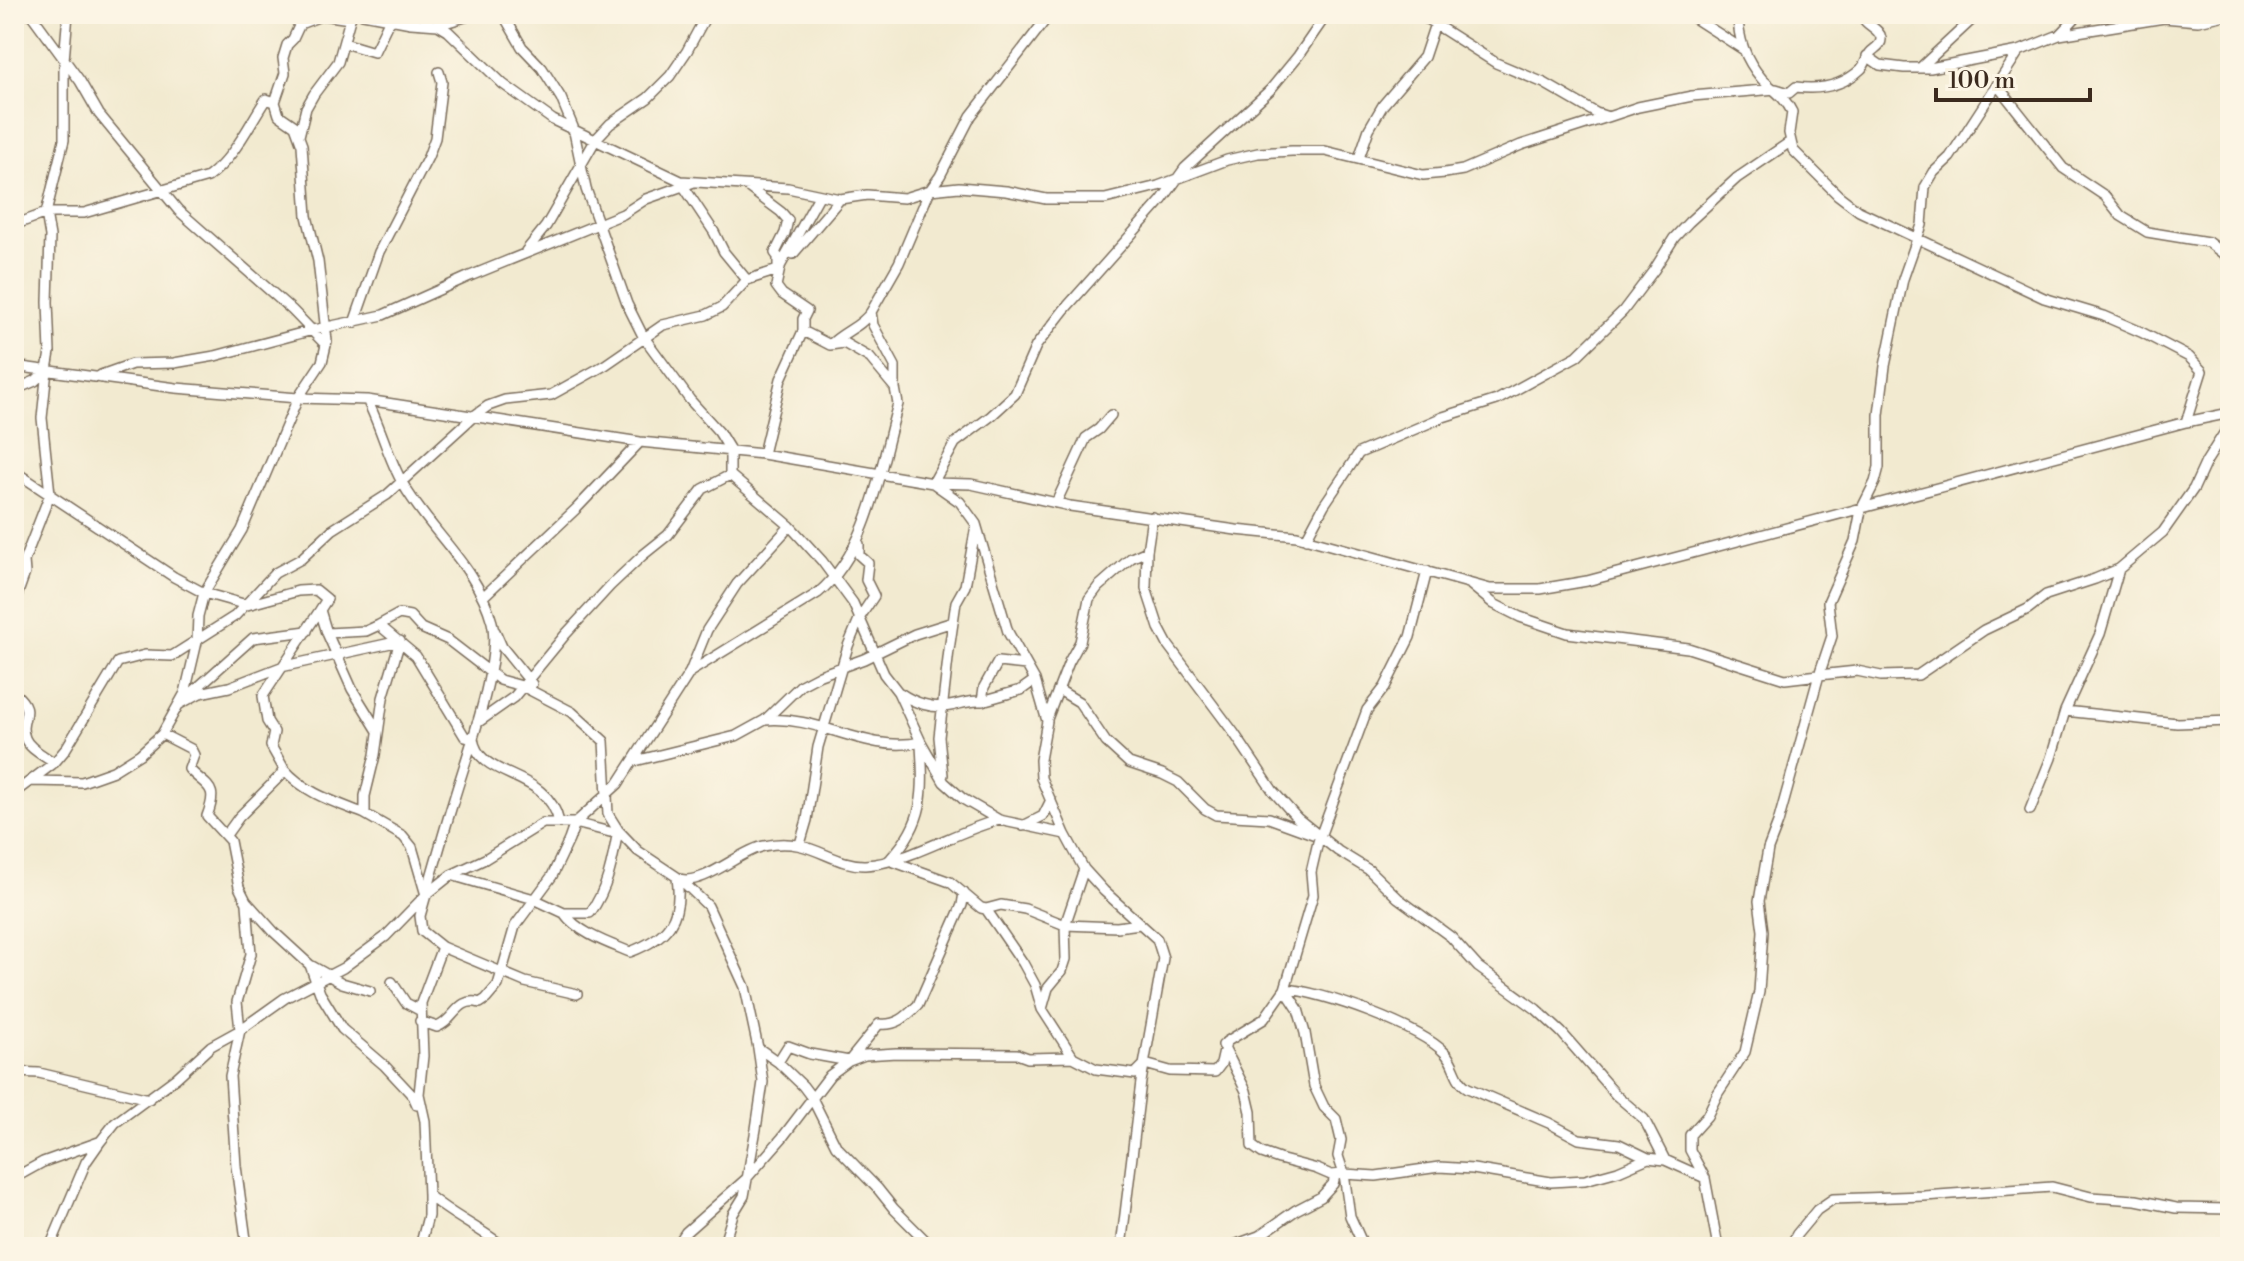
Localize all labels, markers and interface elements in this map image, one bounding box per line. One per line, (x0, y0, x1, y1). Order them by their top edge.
scale bar (1936, 52, 2090, 102)
text: 100 m (1948, 66, 2015, 96)

